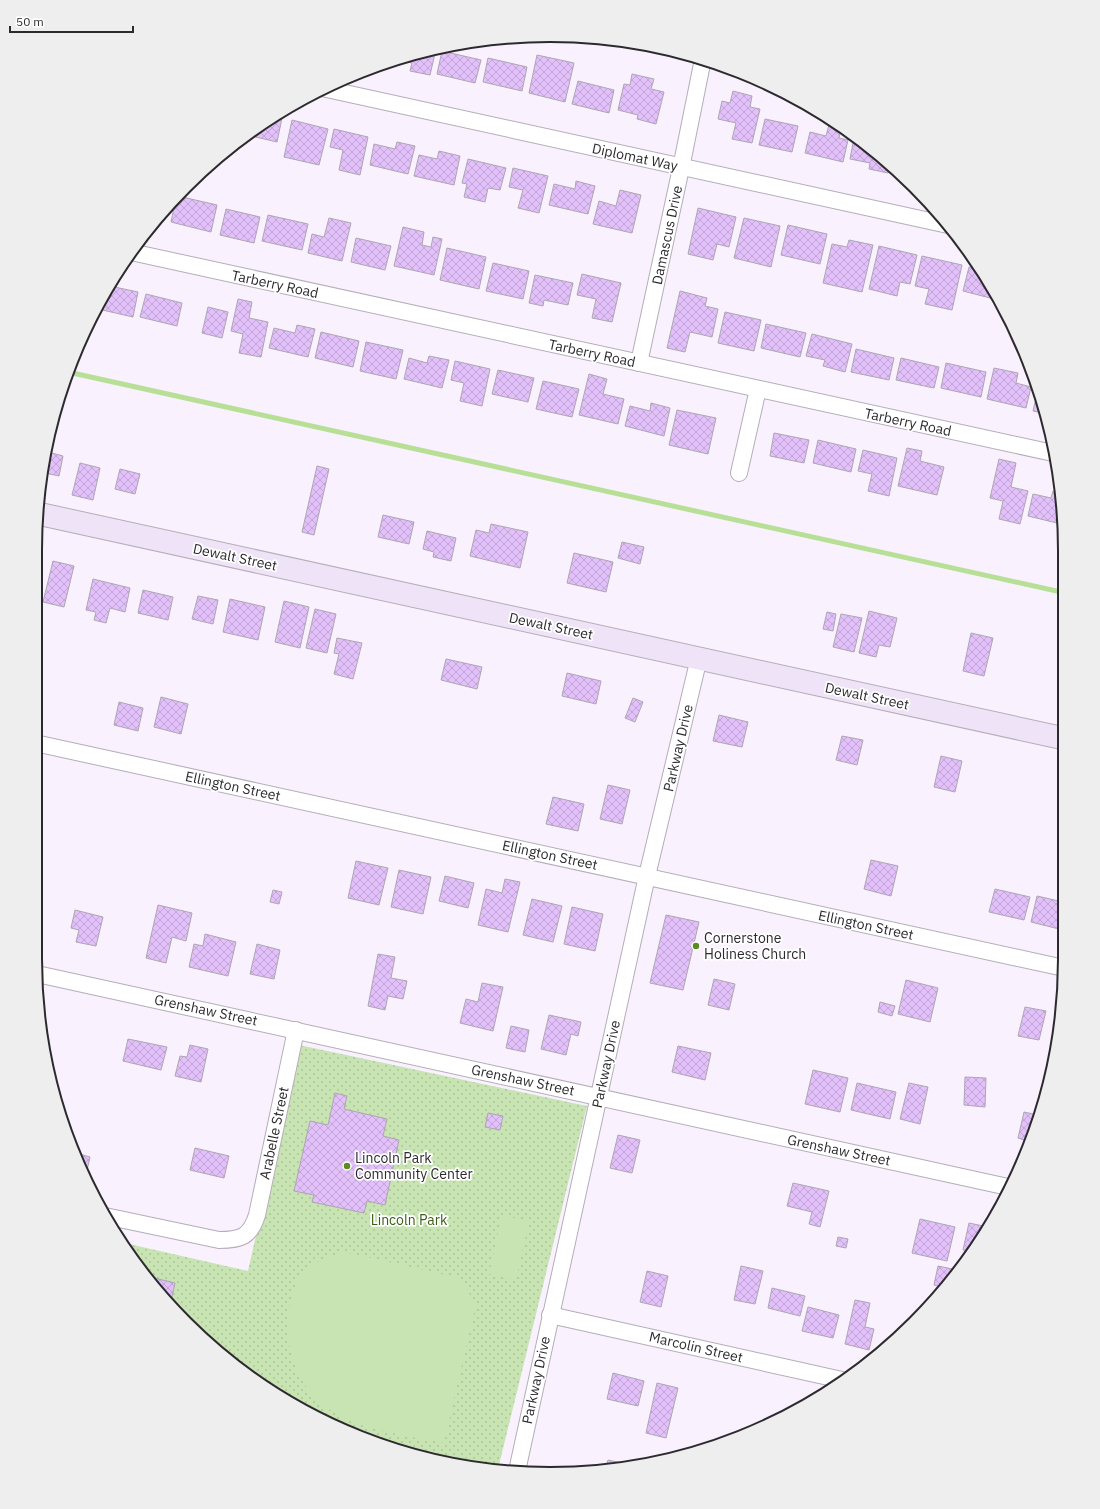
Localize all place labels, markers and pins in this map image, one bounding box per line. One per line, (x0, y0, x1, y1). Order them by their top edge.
place label: Cornerstone Holiness Church (704, 929, 806, 963)
marker: Cornerstone Holiness Church (691, 941, 701, 951)
place label: Lincoln Park Community Center (355, 1149, 473, 1183)
marker: Lincoln Park Community Center (342, 1161, 352, 1171)

